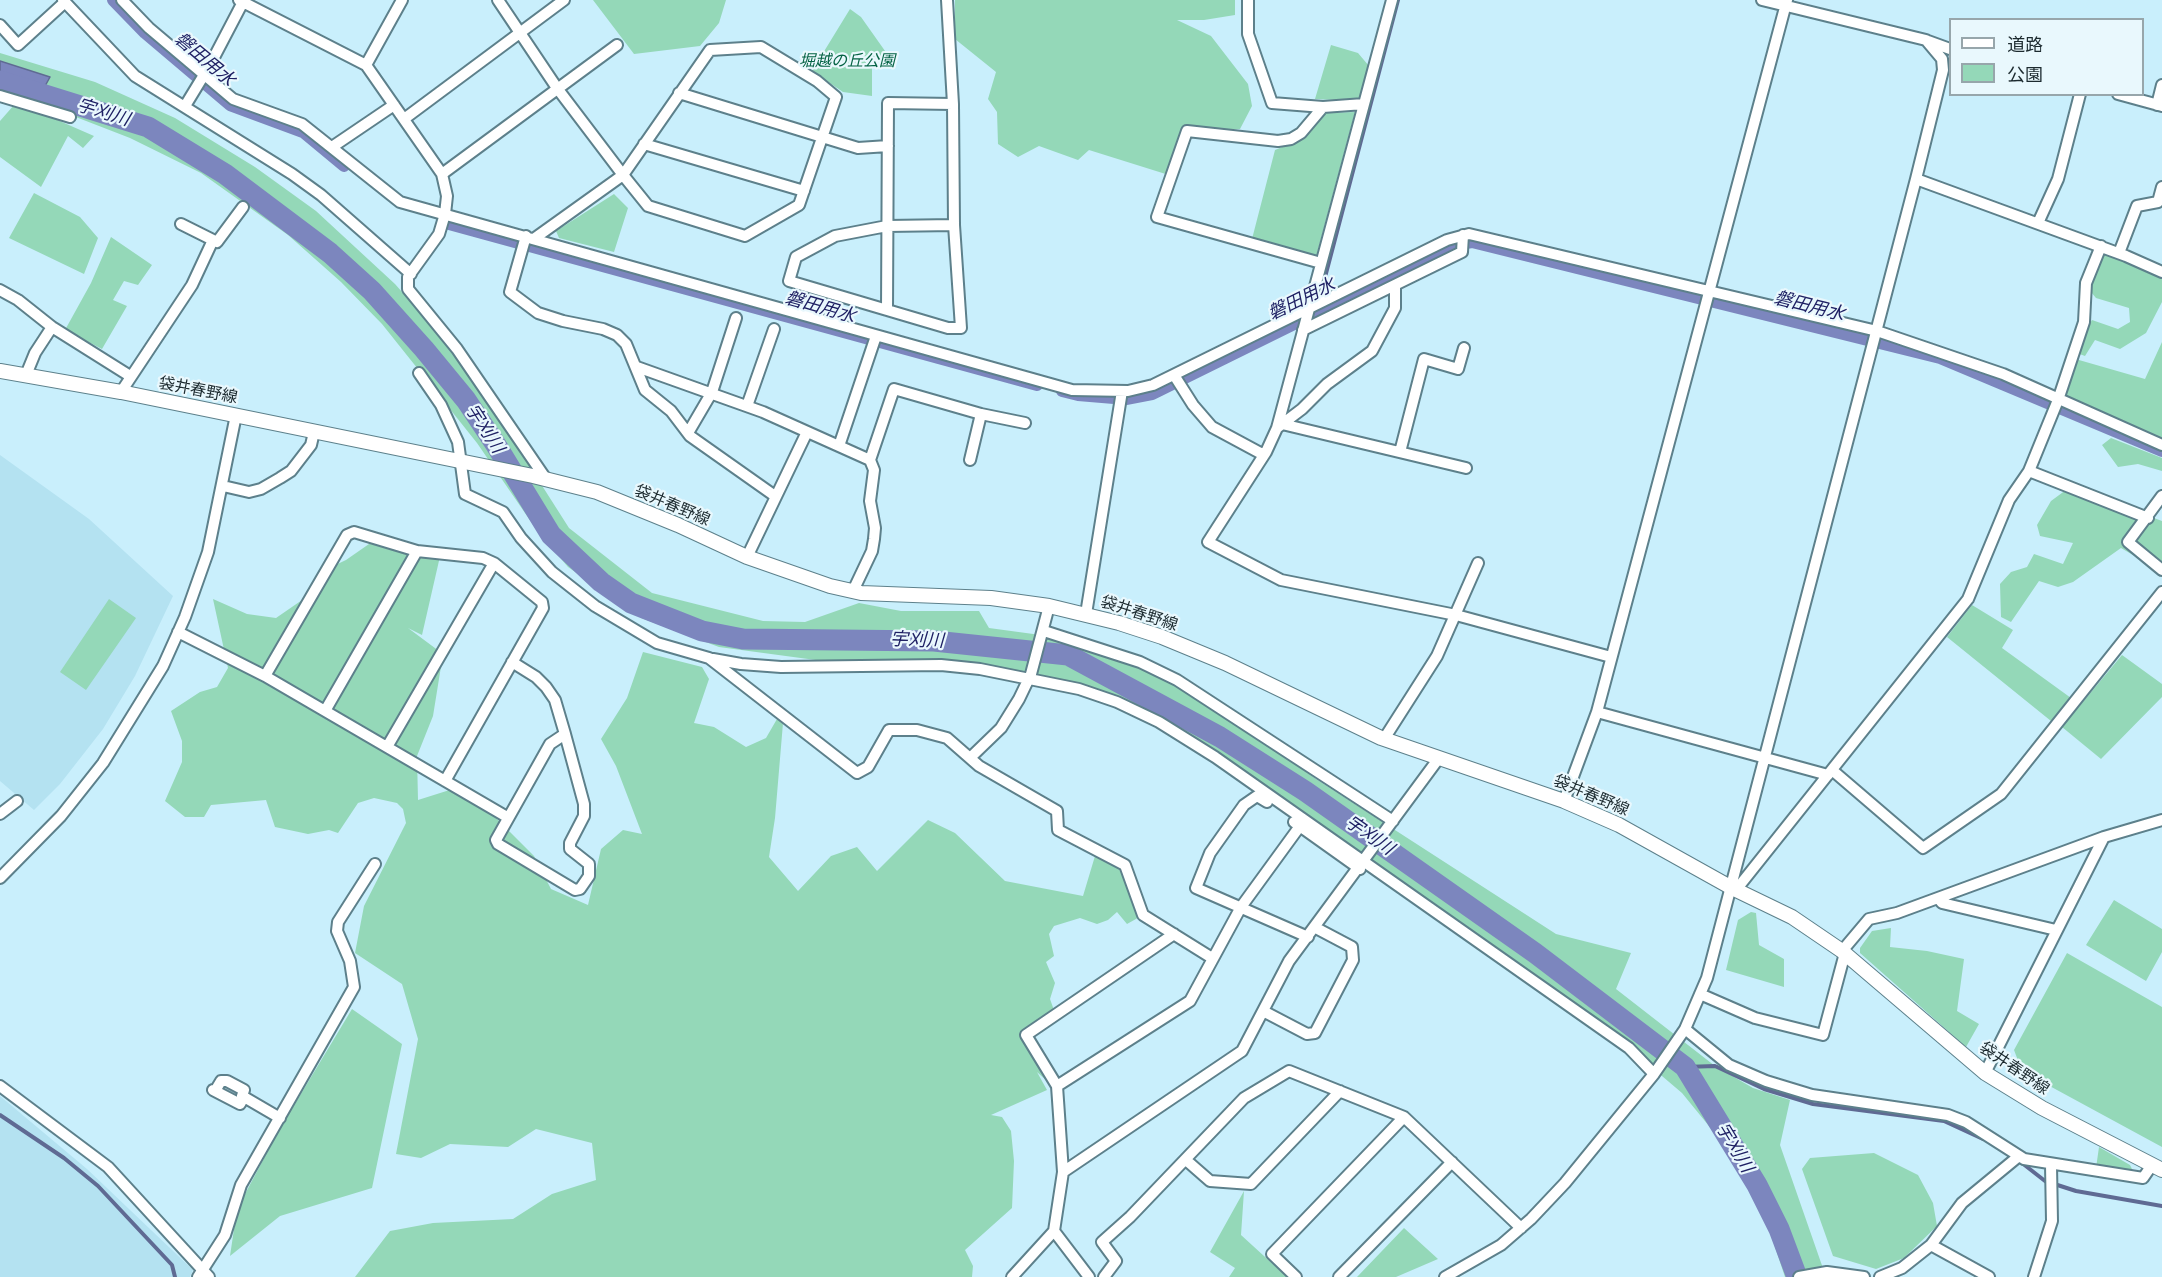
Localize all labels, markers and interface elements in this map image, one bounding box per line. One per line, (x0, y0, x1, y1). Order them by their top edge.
legend (1949, 18, 2144, 96)
water label: 磐田用水 (169, 29, 239, 91)
text: 道路 (2007, 35, 2043, 55)
park label: 堀越の丘公園 (799, 52, 895, 72)
text: 公園 (2007, 65, 2043, 85)
water label: 宇刈川 (74, 95, 132, 131)
water label: 磐田用水 (1265, 275, 1339, 325)
water label: 磐田用水 (782, 288, 858, 328)
water label: 磐田用水 (1771, 288, 1847, 326)
street label: 袋井春野線 (157, 374, 239, 408)
water label: 宇刈川 (460, 400, 508, 458)
street label: 袋井春野線 (631, 482, 713, 530)
street label: 袋井春野線 (1098, 593, 1180, 635)
water label: 宇刈川 (890, 629, 944, 653)
street label: 袋井春野線 (1550, 772, 1632, 820)
water label: 宇刈川 (1341, 812, 1397, 860)
street label: 袋井春野線 (1975, 1039, 2053, 1099)
water label: 宇刈川 (1711, 1119, 1757, 1177)

